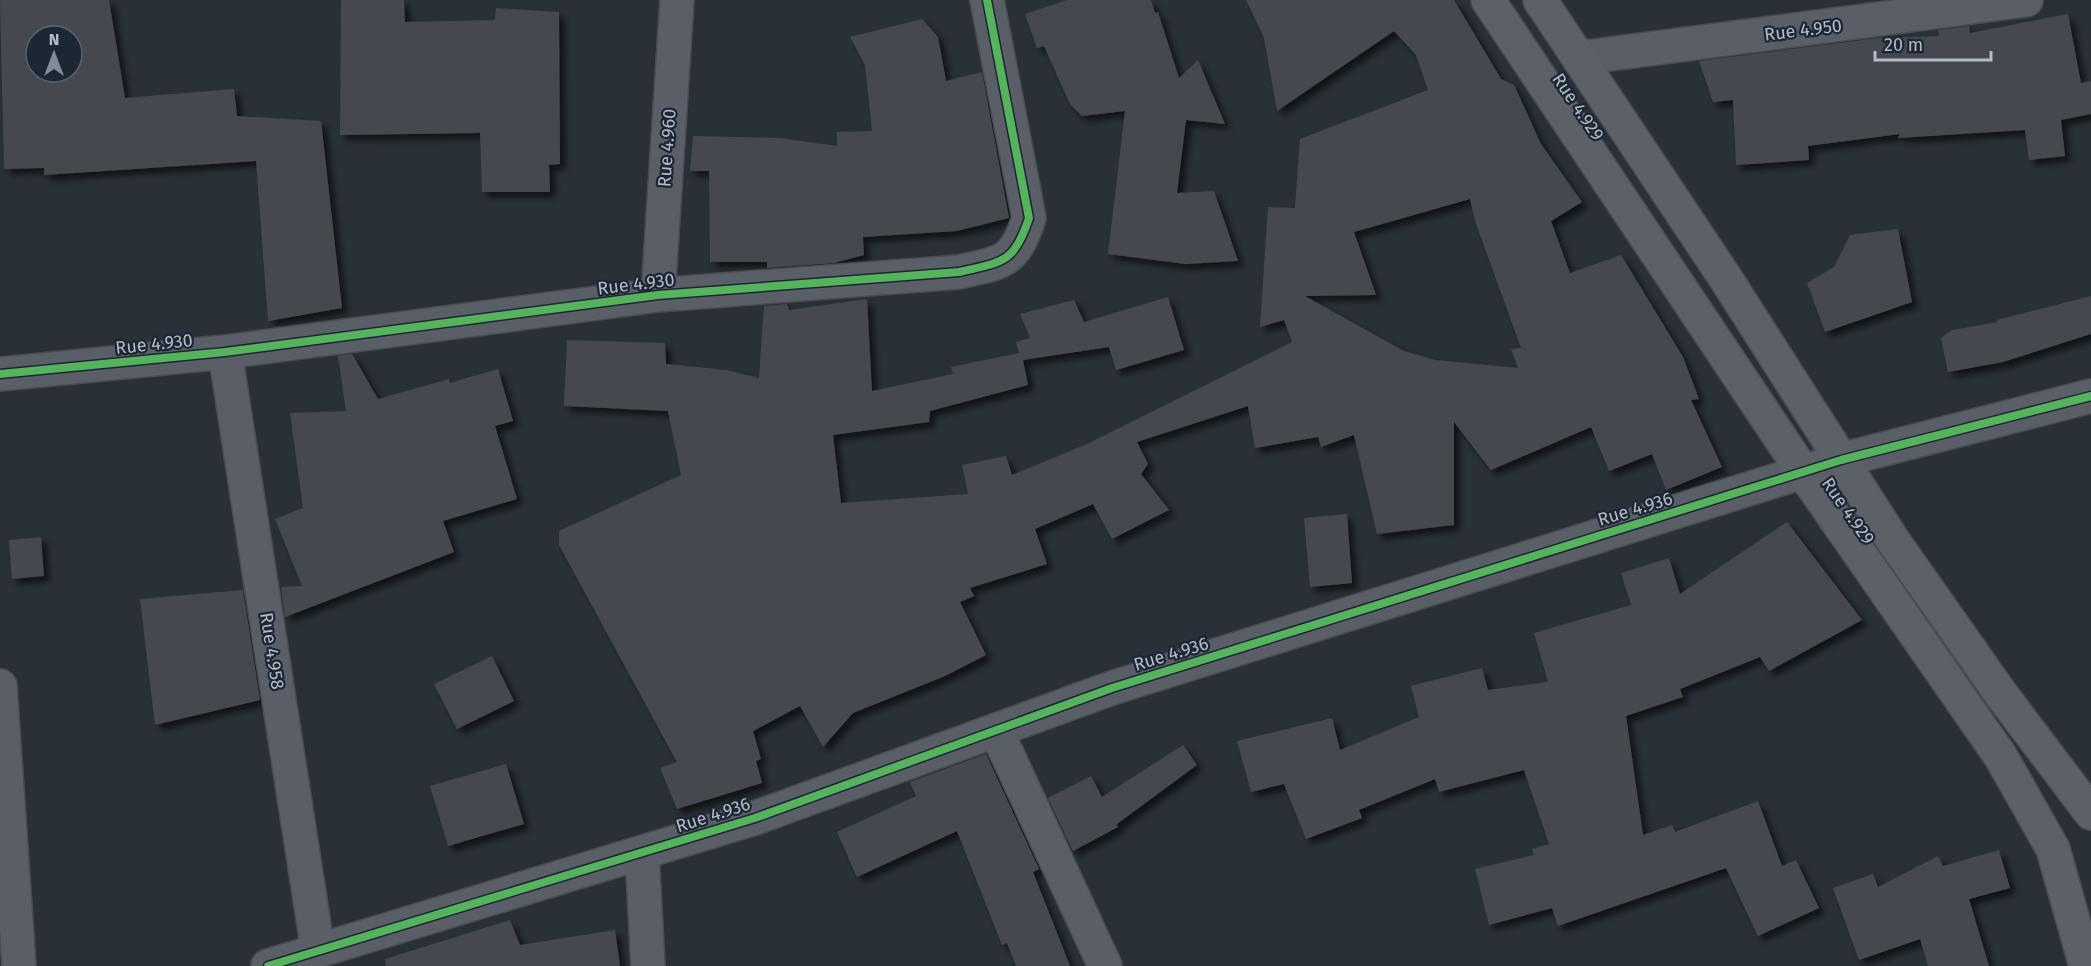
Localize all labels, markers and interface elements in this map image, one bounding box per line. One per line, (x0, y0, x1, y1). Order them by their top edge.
street label: Rue 4.950 (1763, 14, 1843, 46)
north arrow (24, 24, 84, 84)
scale bar (1875, 24, 1990, 62)
text: N (49, 30, 59, 49)
text: 20 m (1884, 34, 1923, 56)
street label: Rue 4.929 (1547, 69, 1609, 145)
street label: Rue 4.960 (653, 108, 681, 188)
street label: Rue 4.930 (596, 268, 676, 300)
street label: Rue 4.930 (114, 329, 194, 359)
street label: Rue 4.929 (1817, 473, 1879, 549)
street label: Rue 4.936 (1595, 487, 1675, 531)
street label: Rue 4.958 (255, 611, 289, 691)
street label: Rue 4.936 (1131, 632, 1211, 676)
street label: Rue 4.936 (673, 793, 753, 837)

